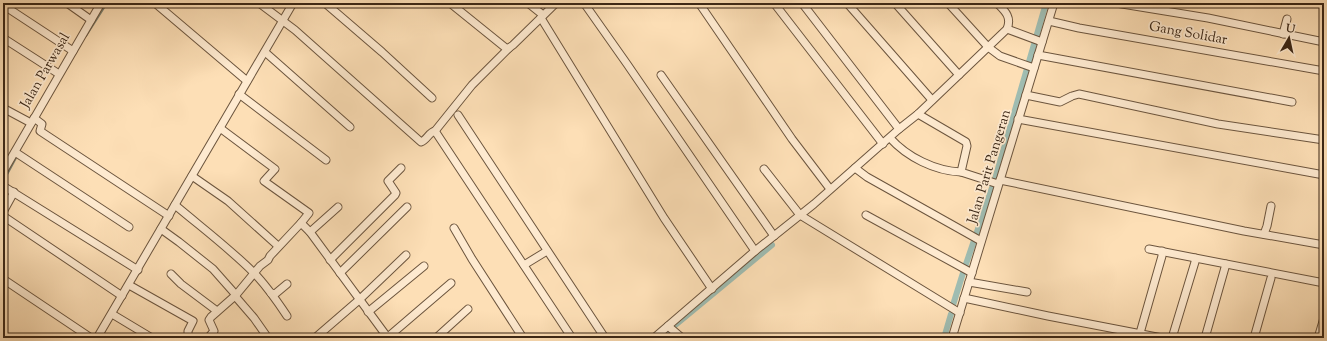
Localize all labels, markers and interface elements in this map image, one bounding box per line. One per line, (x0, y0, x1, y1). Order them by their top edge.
street label: Gang Solidar (1147, 17, 1229, 51)
north arrow (1269, 18, 1309, 58)
text: U (1284, 20, 1296, 38)
street label: Jalan Parwasal (16, 29, 76, 113)
street label: Jalan Parit Pangeran (963, 107, 1017, 228)

